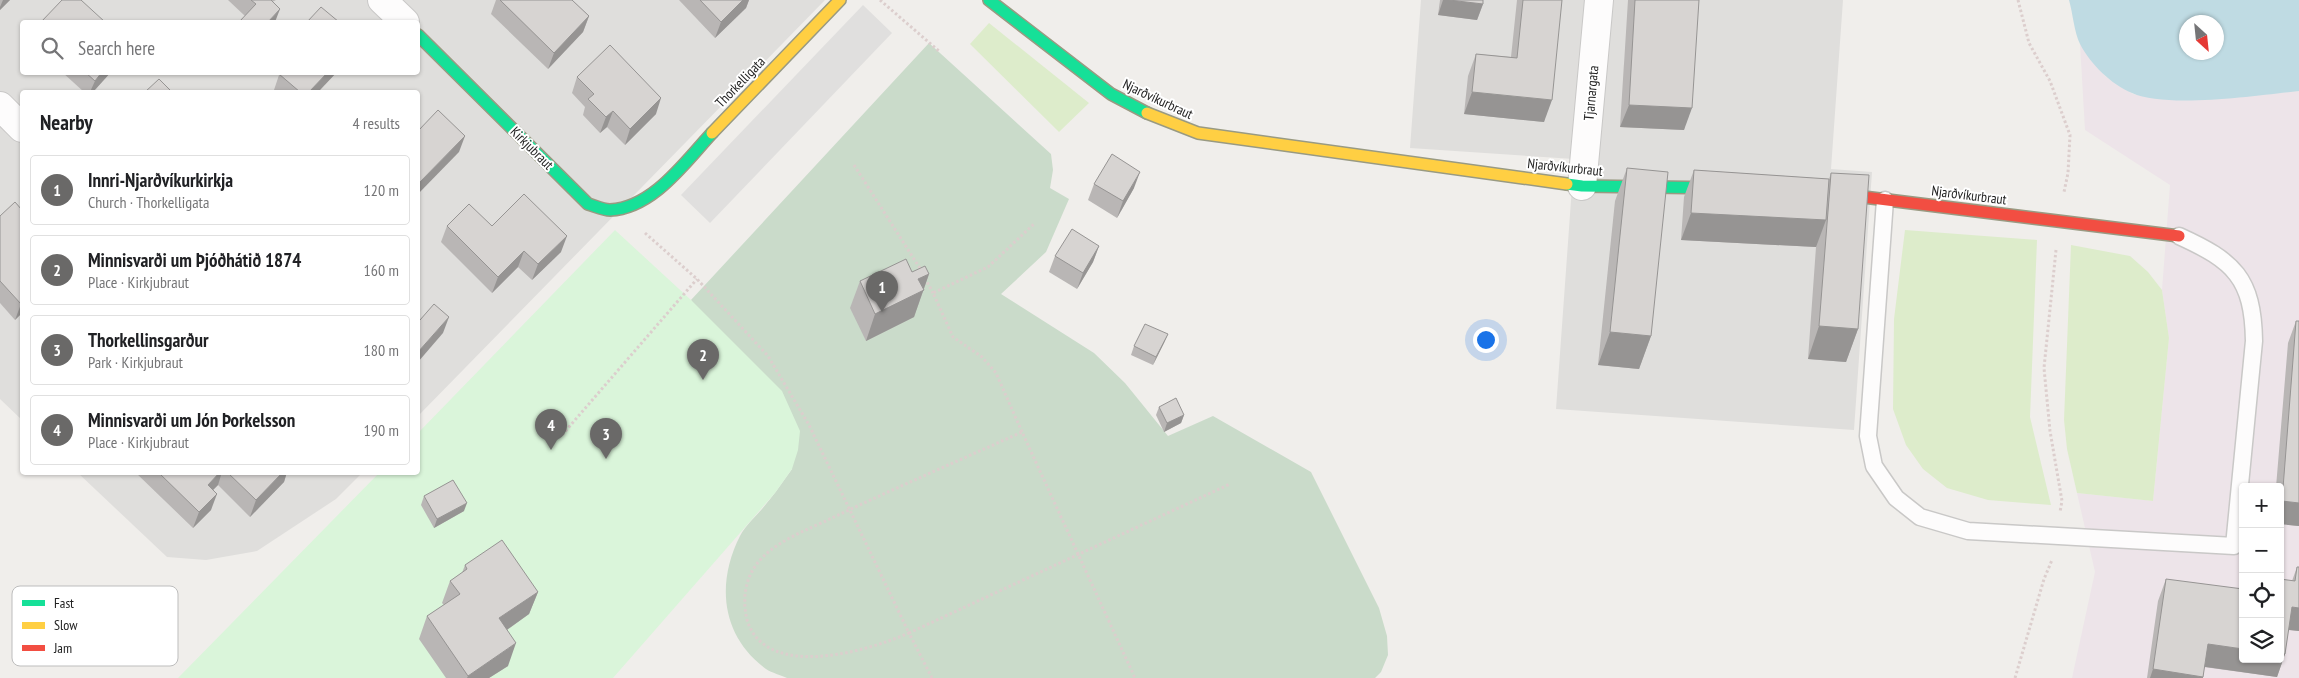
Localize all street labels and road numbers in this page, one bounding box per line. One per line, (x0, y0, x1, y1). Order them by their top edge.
street label: Thorkelligata (711, 53, 769, 111)
street label: Tjarnargata (1580, 65, 1602, 121)
street label: Njarðvíkurbraut (1120, 75, 1196, 123)
street label: Kirkjubraut (507, 123, 557, 173)
street label: Njarðvíkurbraut (1527, 154, 1604, 180)
street label: Njarðvíkurbraut (1930, 181, 2008, 209)

